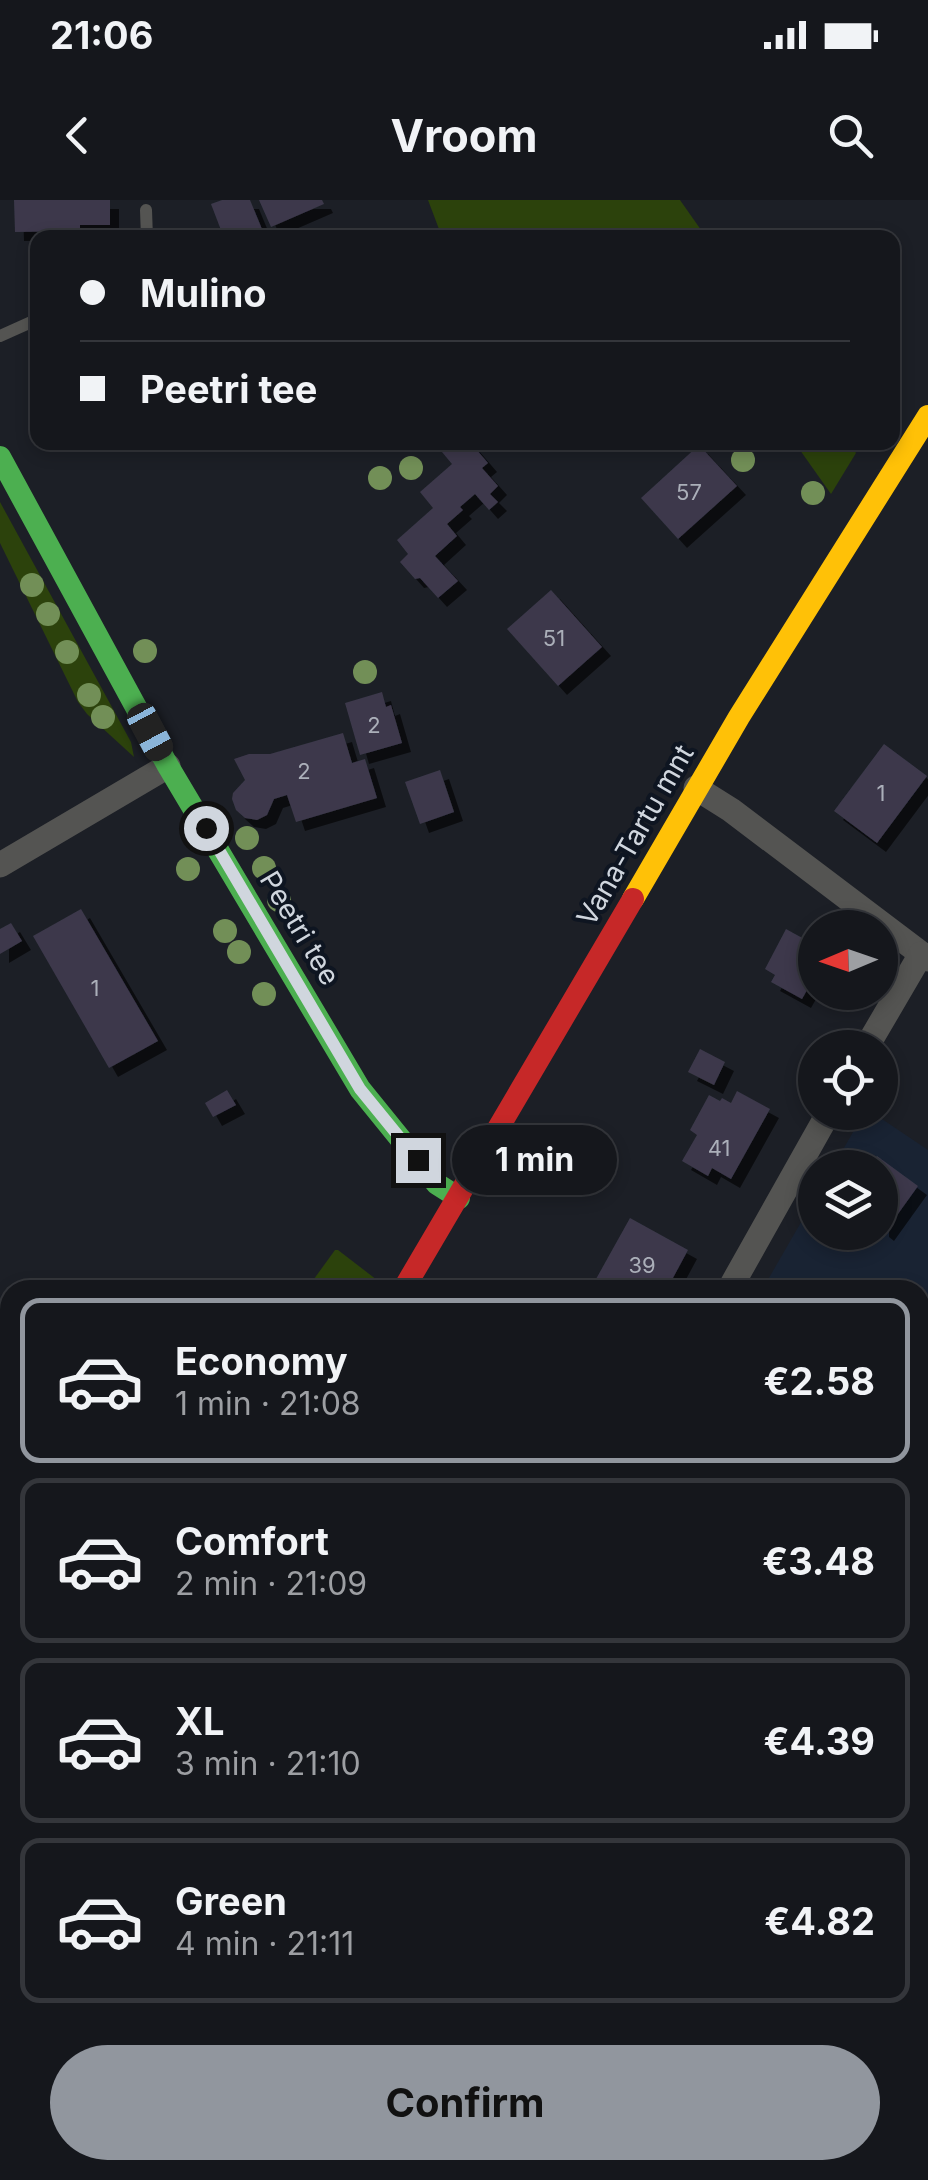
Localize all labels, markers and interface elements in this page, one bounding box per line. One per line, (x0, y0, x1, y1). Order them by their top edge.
text: 21:06 (50, 12, 153, 58)
icon: back (50, 108, 105, 163)
text: Vroom (390, 108, 538, 163)
icon: search (823, 108, 878, 163)
text: Mulino (140, 270, 267, 316)
text: Peetri tee (140, 366, 317, 412)
house number: 57 (676, 479, 702, 505)
house number: 51 (543, 625, 565, 651)
car (123, 698, 177, 766)
house number: 2 (367, 712, 381, 738)
street label: Vana-Tartu mnt (569, 738, 701, 932)
house number: 2 (297, 758, 311, 784)
house number: 1 (877, 780, 885, 806)
route start (184, 806, 229, 851)
street label: Peetri tee (253, 865, 347, 991)
north arrow (798, 910, 898, 1010)
map controls (798, 910, 898, 1250)
house number: 1 (91, 975, 99, 1001)
button: locate (798, 1030, 898, 1130)
callout: 1 min (453, 1125, 618, 1195)
house number: 41 (708, 1135, 730, 1161)
route end (396, 1138, 441, 1183)
text: 1 min (495, 1140, 574, 1179)
button: layers (798, 1150, 898, 1250)
house number: 39 (628, 1252, 656, 1278)
icon: car (55, 1336, 145, 1426)
text: Economy (175, 1338, 348, 1384)
text: €2.58 (764, 1358, 875, 1404)
text: 1 min · 21:08 (175, 1384, 361, 1423)
icon: car (55, 1516, 145, 1606)
text: Comfort (175, 1518, 329, 1564)
text: €3.48 (762, 1538, 875, 1584)
text: 2 min · 21:09 (175, 1564, 367, 1603)
icon: car (55, 1696, 145, 1786)
text: XL (175, 1698, 225, 1744)
text: €4.39 (764, 1718, 875, 1764)
text: 3 min · 21:10 (175, 1744, 361, 1783)
icon: car (55, 1876, 145, 1966)
text: Green (175, 1878, 287, 1924)
text: €4.82 (764, 1898, 875, 1944)
text: 4 min · 21:11 (175, 1924, 354, 1963)
button: Confirm (50, 2045, 880, 2160)

